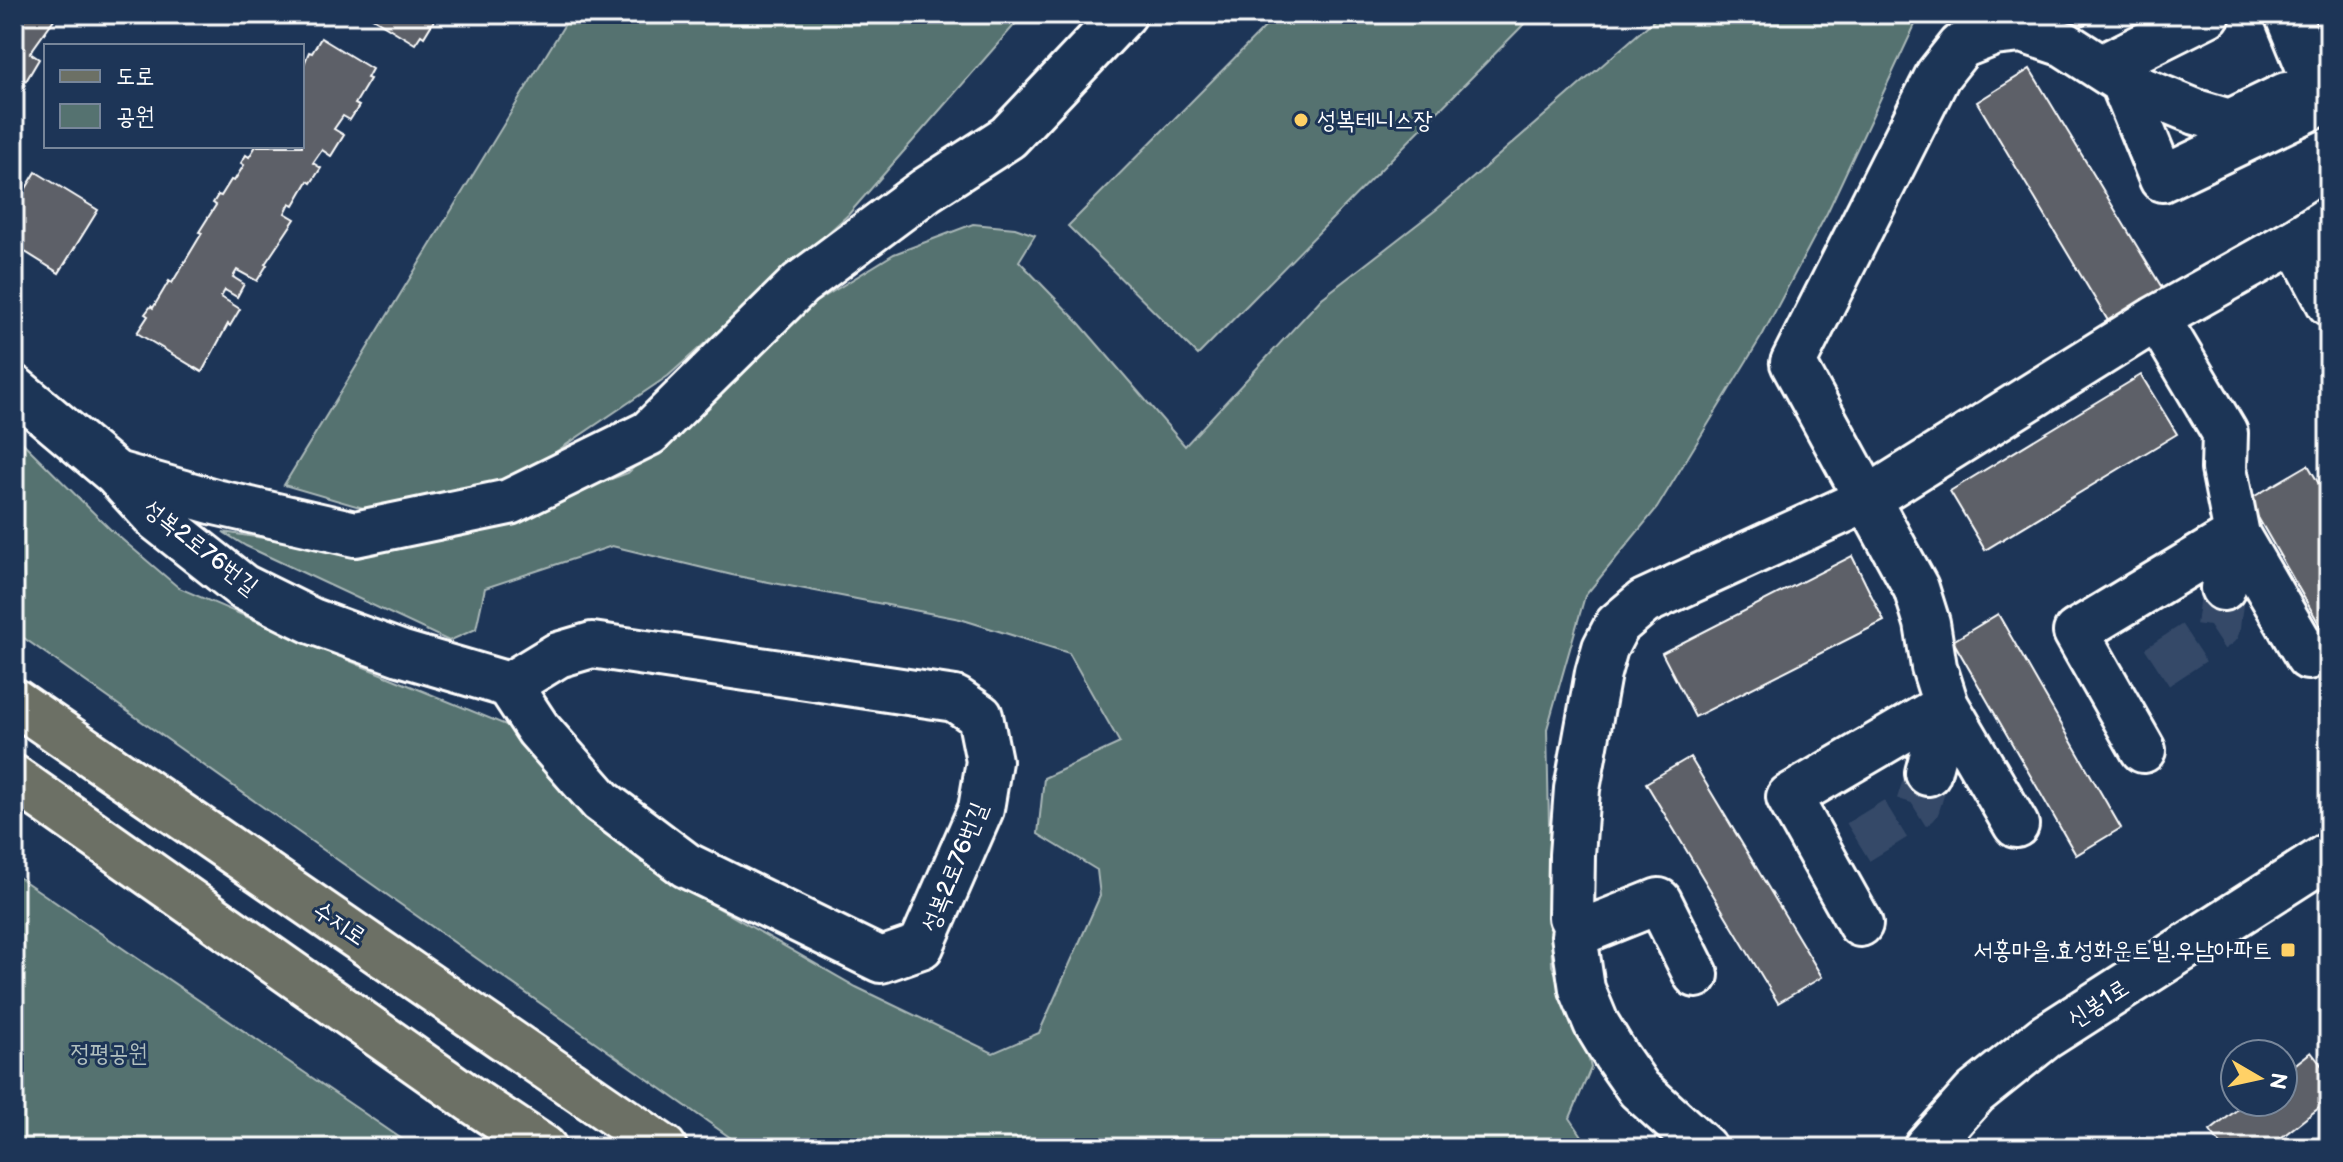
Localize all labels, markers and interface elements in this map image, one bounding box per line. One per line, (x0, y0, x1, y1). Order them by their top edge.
legend (44, 44, 304, 148)
text: 도로 (116, 62, 155, 91)
text: 공원 (116, 102, 155, 131)
place label: 성복테니스장 (1317, 106, 1433, 135)
marker: 성복테니스장 (1292, 111, 1310, 129)
street label: 성복2로76번길 (138, 494, 264, 601)
street label: 성복2로76번길 (915, 798, 994, 936)
street label: 수지로 (308, 895, 372, 952)
place label: 서홍마을.효성화운트빌.우남아파트 (1973, 936, 2272, 965)
marker: 서홍마을.효성화운트빌.우남아파트 (2279, 941, 2297, 959)
street label: 신봉1로 (2062, 973, 2134, 1034)
north arrow (2219, 1038, 2299, 1118)
park label: 정평공원 (70, 1039, 148, 1068)
text: N (2263, 1071, 2292, 1091)

